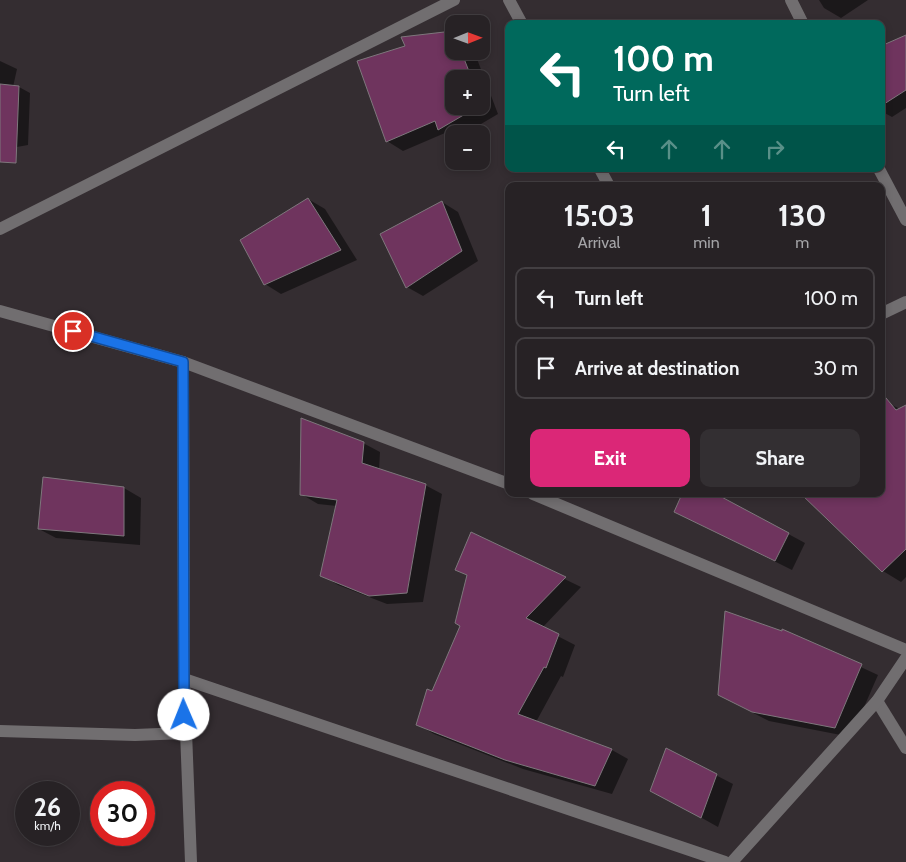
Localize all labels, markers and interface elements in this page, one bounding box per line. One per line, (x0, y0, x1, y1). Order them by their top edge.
north arrow (445, 15, 490, 60)
map controls (445, 15, 490, 170)
text: 100 m (613, 37, 714, 80)
icon: left (530, 40, 595, 105)
button: + (445, 70, 490, 115)
text: Turn left (613, 80, 690, 107)
button: − (445, 125, 490, 170)
icon: left (602, 135, 630, 163)
icon: ahead (655, 135, 683, 163)
icon: ahead (708, 135, 736, 163)
icon: right (761, 135, 789, 163)
text: 15:03 (564, 197, 635, 234)
text: 1 (701, 197, 712, 234)
text: 130 (778, 197, 827, 234)
text: Arrival (578, 233, 620, 252)
text: min (693, 233, 720, 252)
text: m (795, 233, 809, 252)
icon: left (532, 284, 560, 312)
text: Turn left (575, 287, 643, 310)
text: 100 m (804, 287, 858, 310)
pin (52, 310, 94, 352)
icon: arrive (59, 317, 87, 345)
icon: arrive (532, 354, 560, 382)
text: Arrive at destination (575, 357, 739, 380)
text: 30 m (814, 357, 858, 380)
button: Exit (530, 429, 690, 487)
button: Share (700, 429, 860, 487)
position arrow (157, 688, 209, 740)
speed limit sign: 30 (90, 781, 155, 846)
text: 26 (34, 792, 61, 822)
text: km/h (34, 818, 61, 833)

